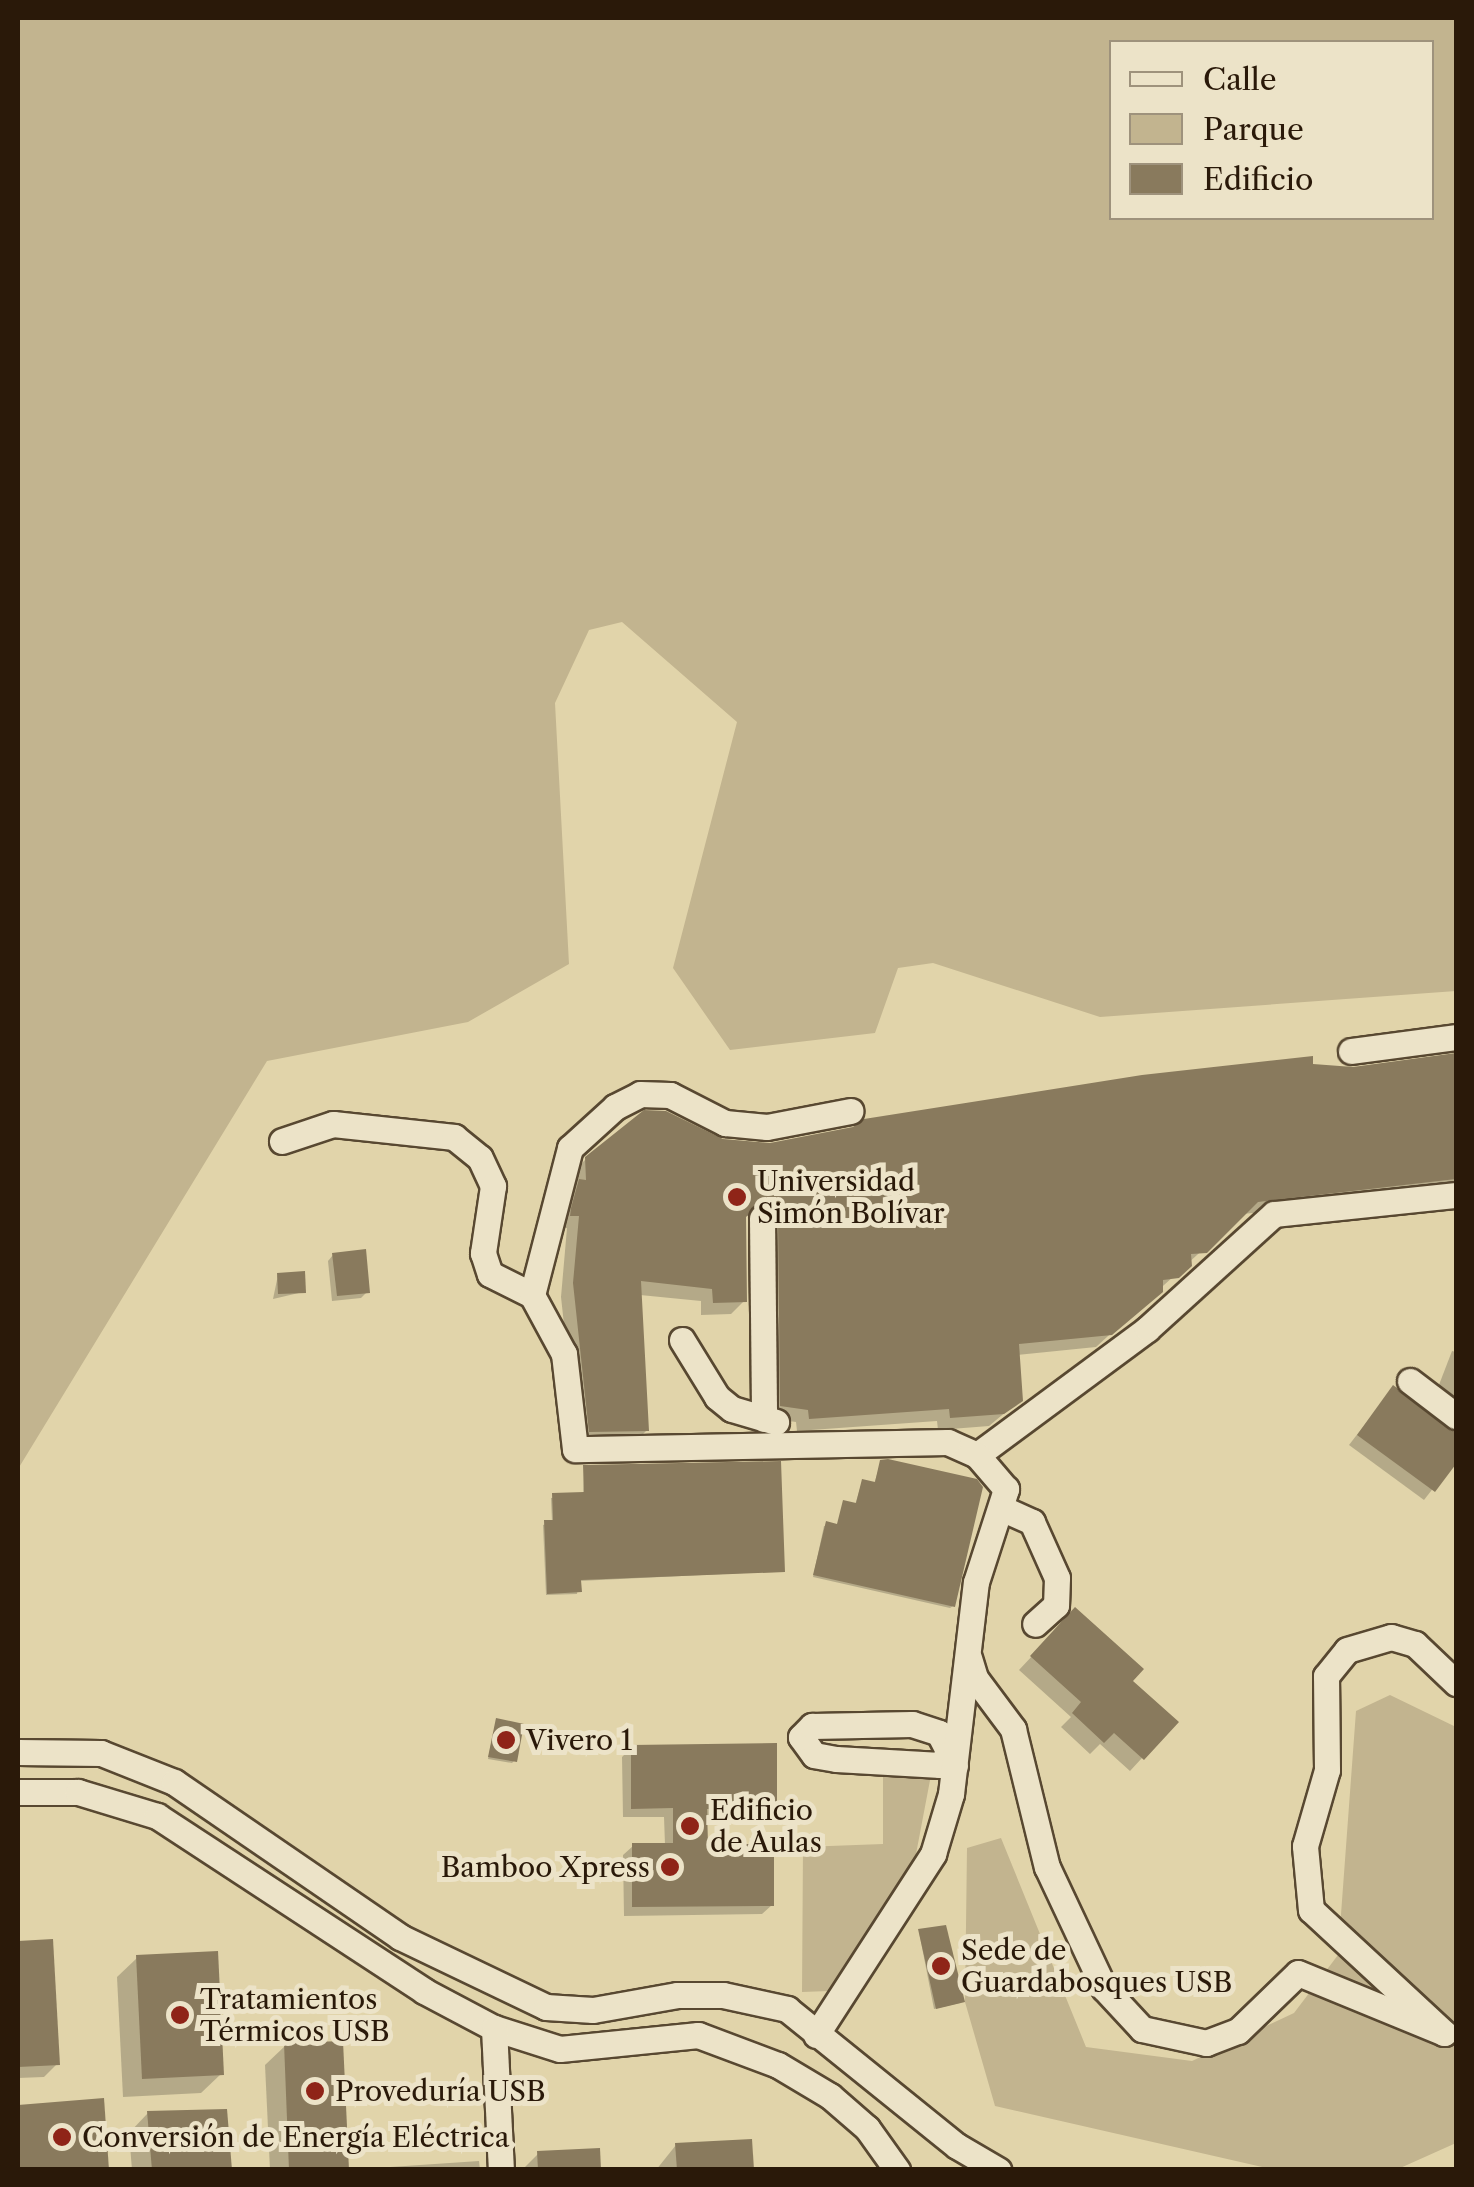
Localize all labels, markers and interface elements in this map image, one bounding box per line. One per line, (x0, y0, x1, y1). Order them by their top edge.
legend (1109, 40, 1434, 220)
text: Calle (1203, 61, 1277, 98)
text: Parque (1203, 111, 1304, 148)
text: Edificio (1203, 161, 1313, 198)
place label: Universidad Simón Bolívar (757, 1164, 945, 1230)
marker: Universidad Simón Bolívar (726, 1186, 748, 1208)
place label: Vivero 1 (526, 1723, 632, 1757)
marker: Vivero 1 (495, 1729, 517, 1751)
place label: Edificio de Aulas (710, 1793, 823, 1859)
marker: Edificio de Aulas (679, 1815, 701, 1837)
place label: Bamboo Xpress (440, 1850, 650, 1884)
marker: Bamboo Xpress (659, 1856, 681, 1878)
place label: Sede de Guardabosques USB (961, 1933, 1232, 1999)
marker: Sede de Guardabosques USB (930, 1955, 952, 1977)
place label: Tratamientos Térmicos USB (200, 1982, 390, 2048)
marker: Tratamientos Térmicos USB (169, 2004, 191, 2026)
place label: Proveduría USB (335, 2074, 546, 2108)
marker: Proveduría USB (304, 2080, 326, 2102)
place label: Conversión de Energía Eléctrica (82, 2120, 510, 2154)
marker: Conversión de Energía Eléctrica (51, 2126, 73, 2148)

